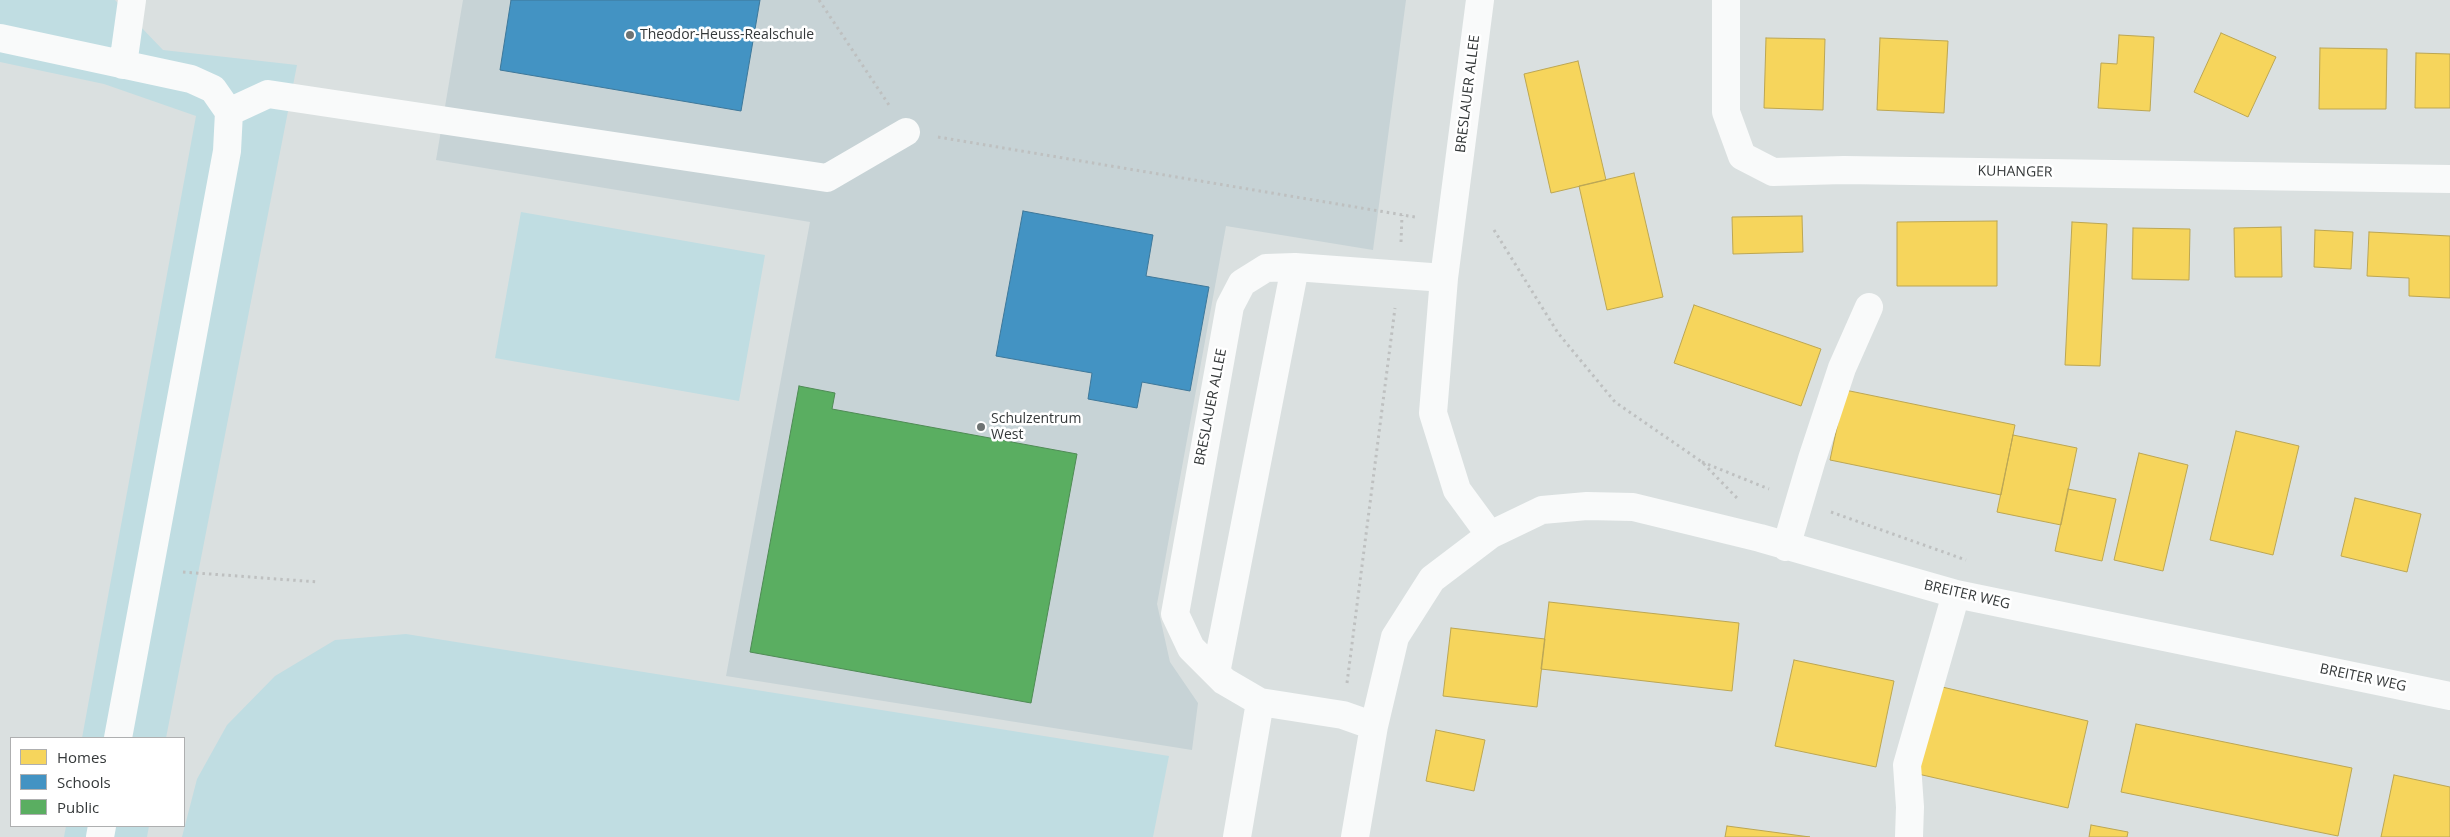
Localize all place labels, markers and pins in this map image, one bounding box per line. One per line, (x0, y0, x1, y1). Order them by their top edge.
place label: Theodor-Heuss-Realschule (640, 27, 814, 43)
marker: Theodor-Heuss-Realschule (624, 29, 636, 41)
place label: Schulzentrum West (991, 411, 1081, 444)
marker: Schulzentrum West (975, 421, 987, 433)

